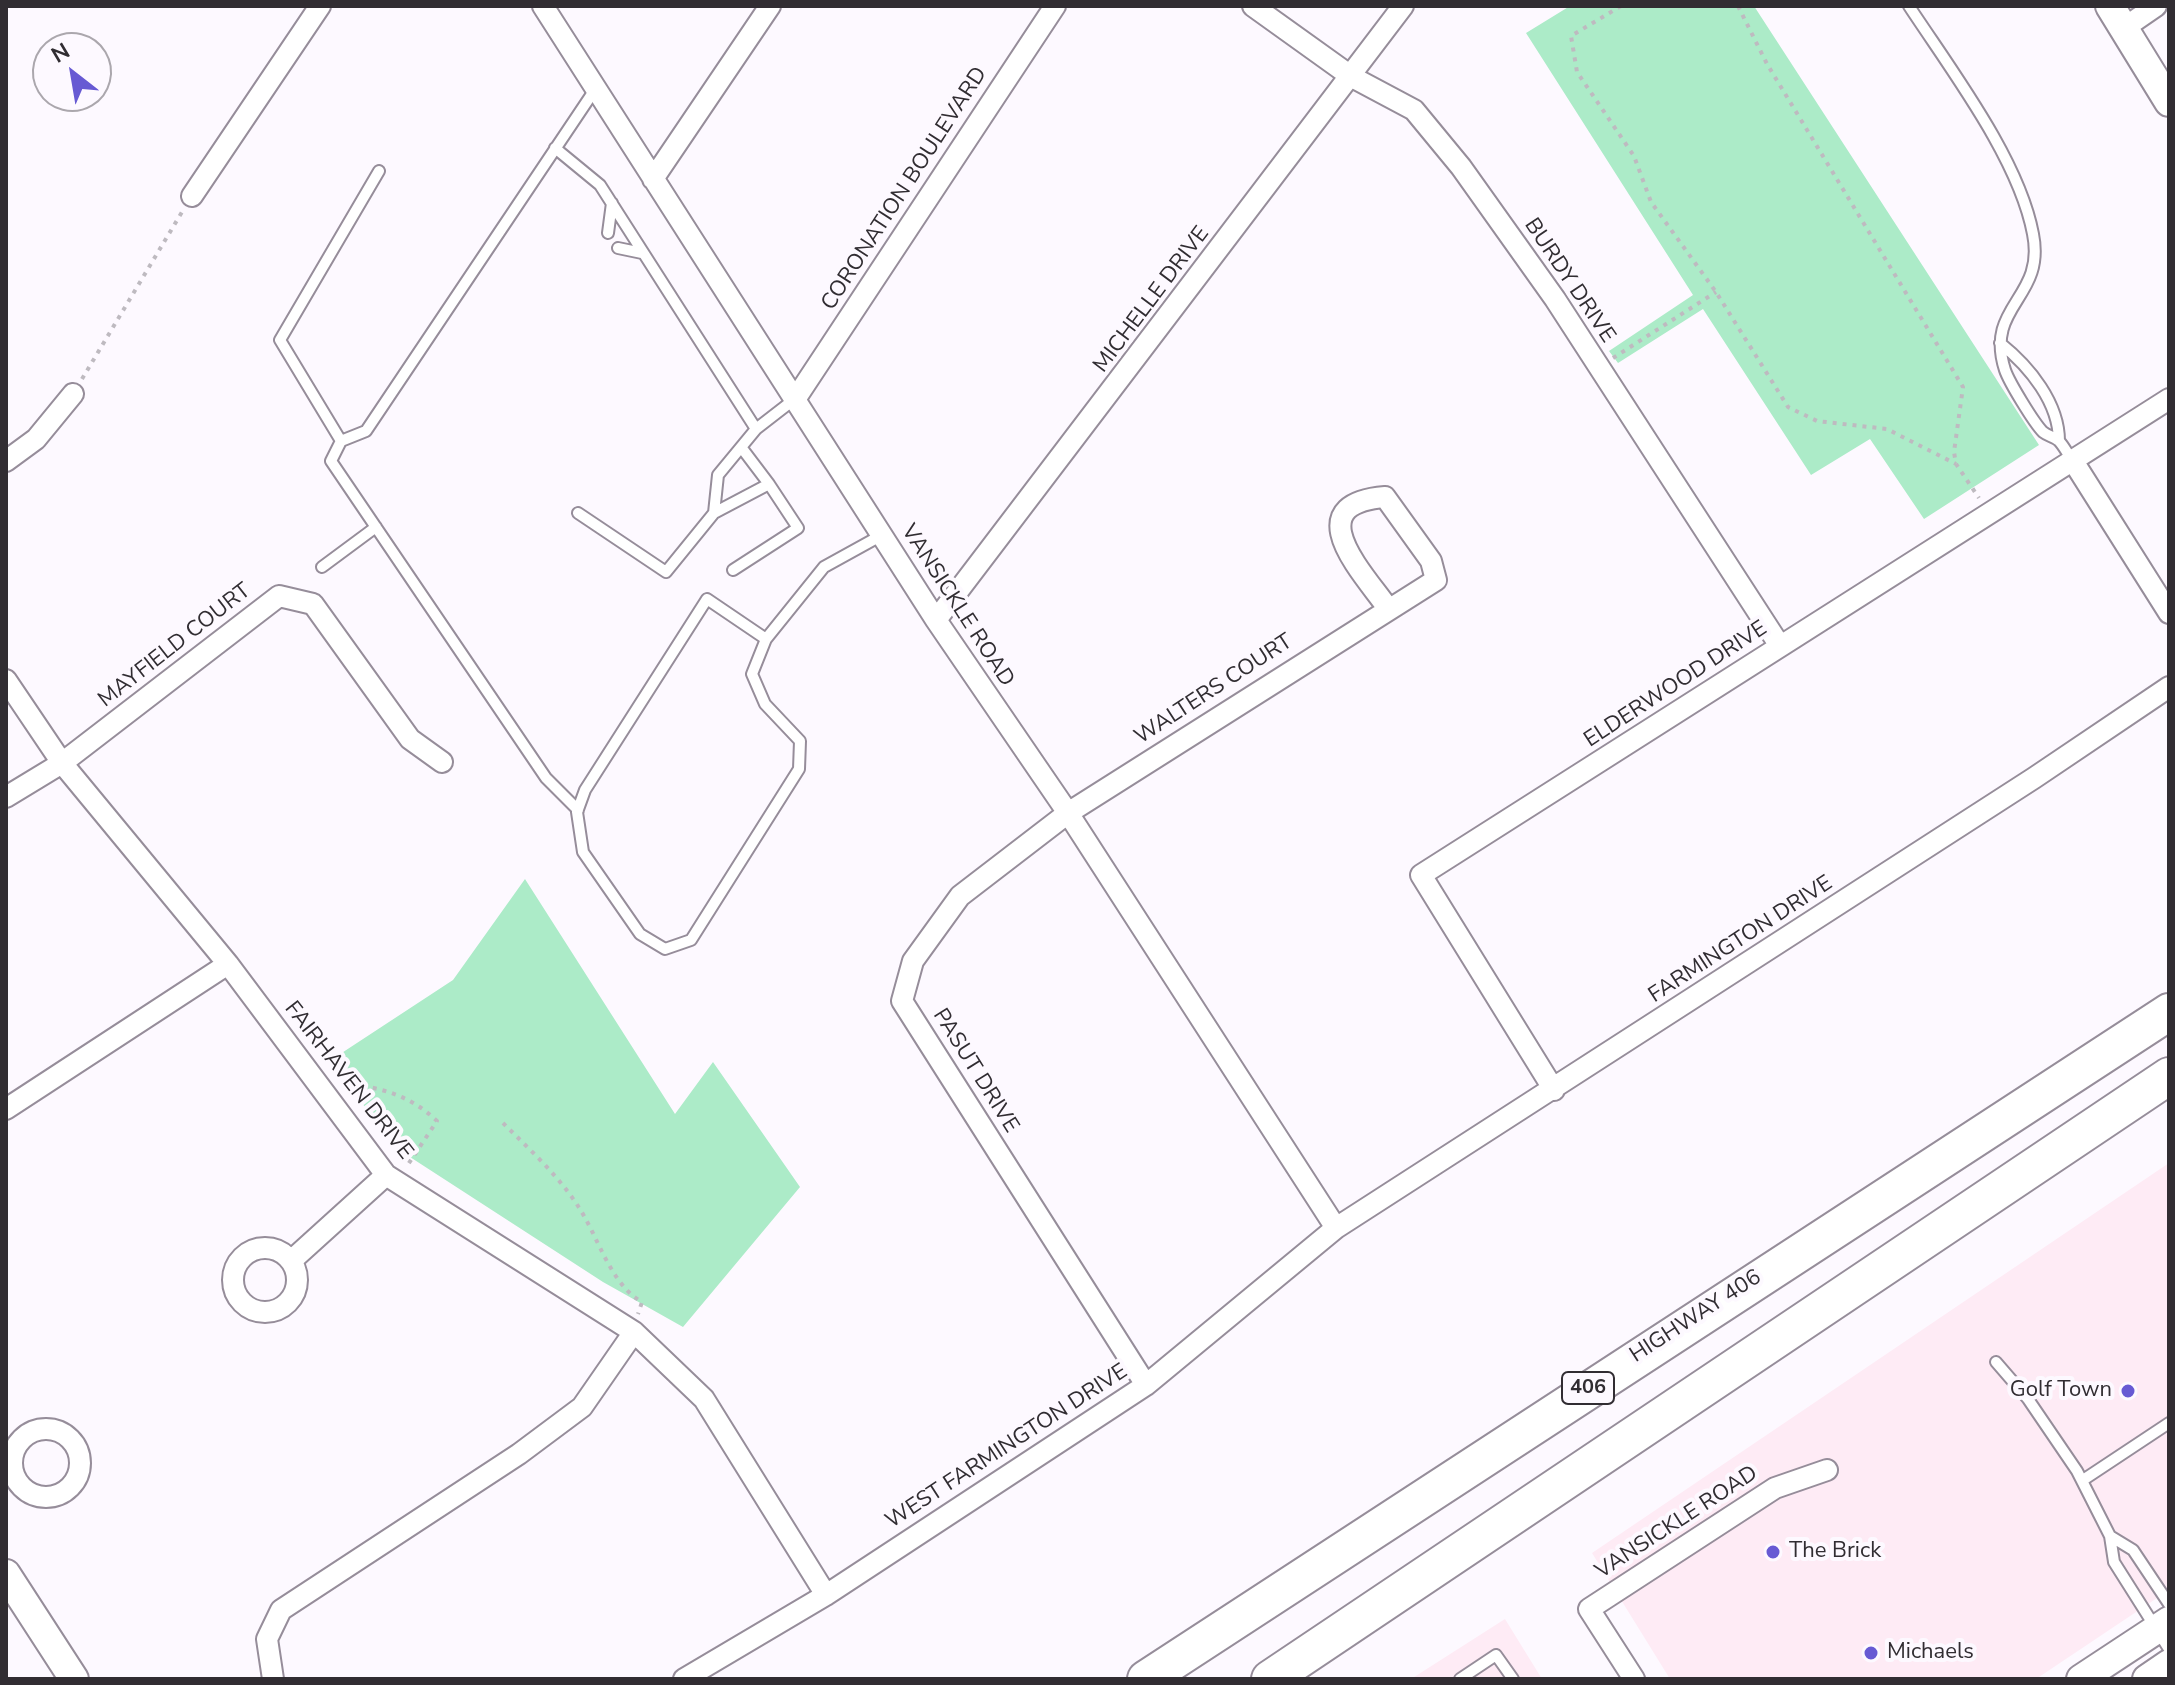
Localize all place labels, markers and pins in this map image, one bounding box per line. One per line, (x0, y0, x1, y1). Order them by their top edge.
place label: Golf Town (2010, 1378, 2112, 1404)
marker: Golf Town (2119, 1382, 2137, 1400)
place label: The Brick (1789, 1539, 1881, 1565)
marker: The Brick (1764, 1543, 1782, 1561)
place label: Michaels (1887, 1640, 1974, 1666)
marker: Michaels (1862, 1644, 1880, 1662)

